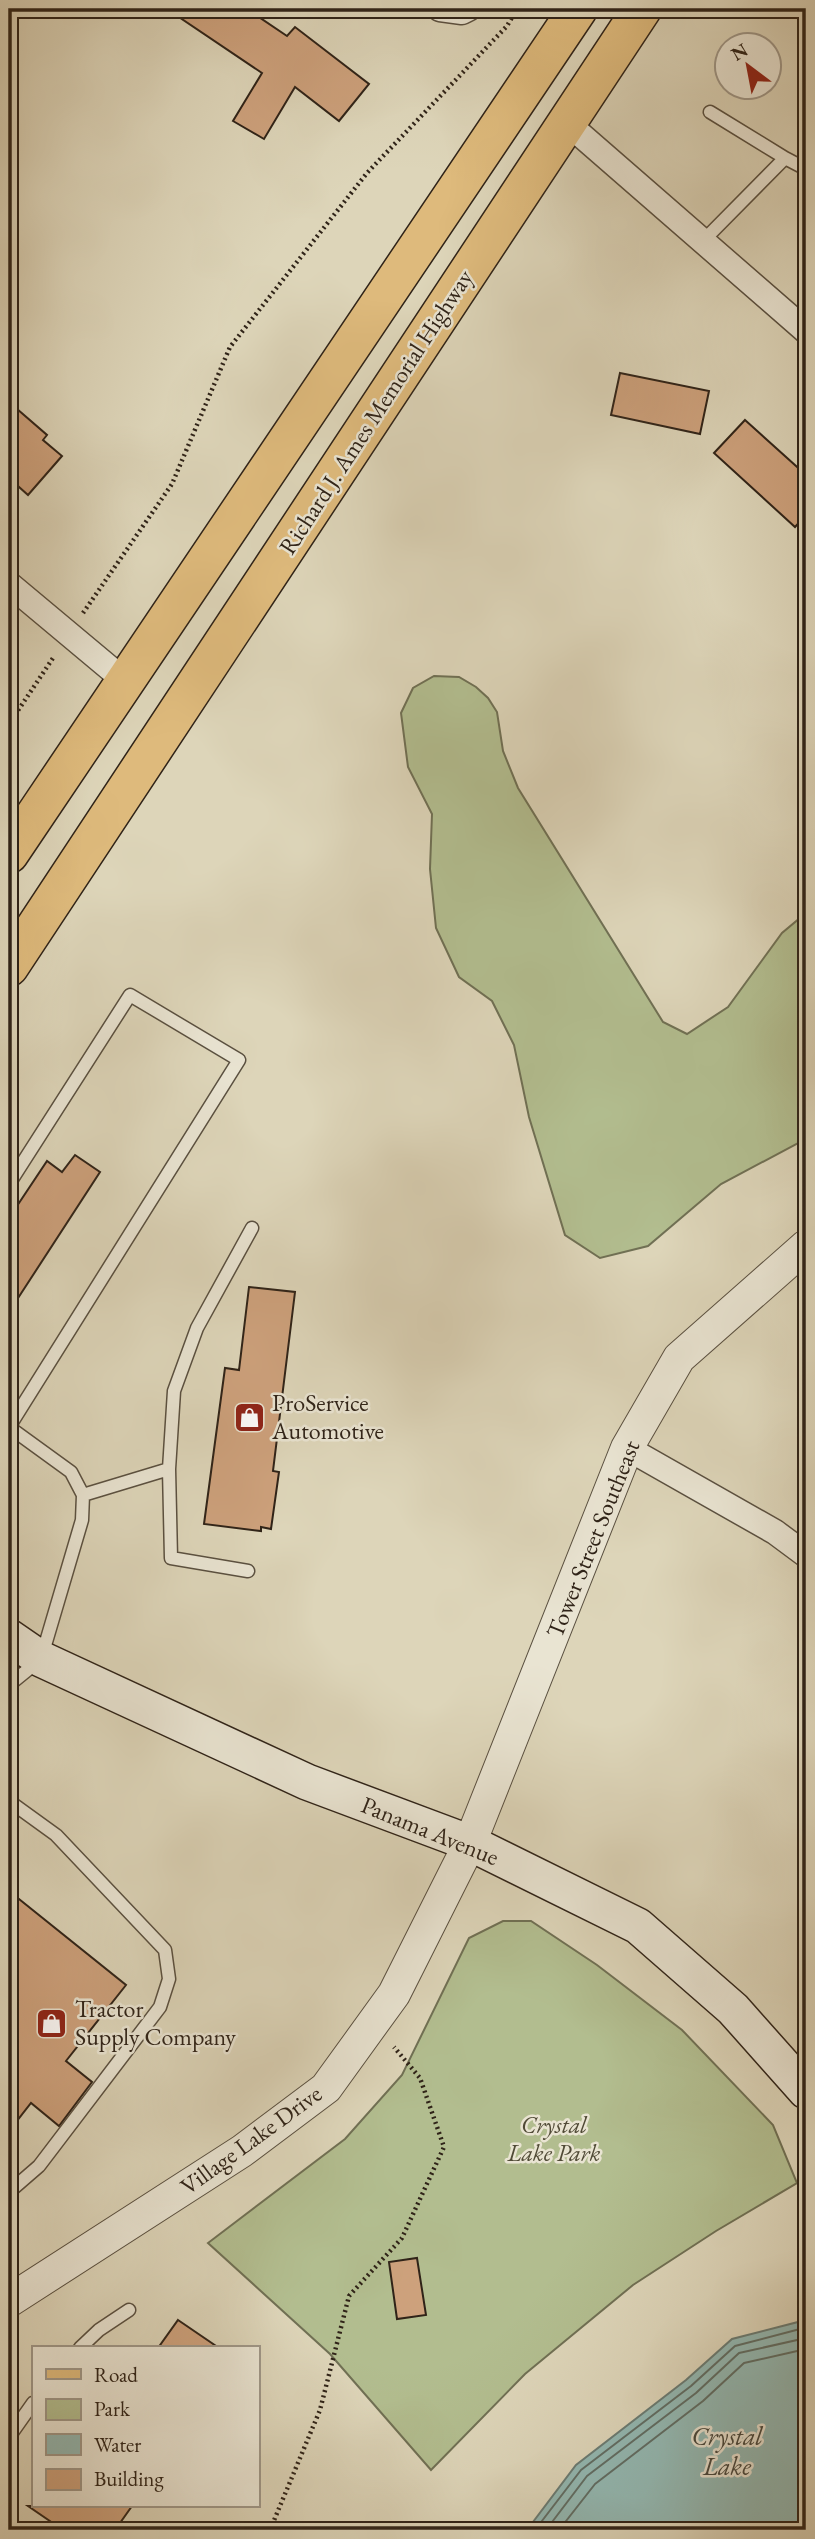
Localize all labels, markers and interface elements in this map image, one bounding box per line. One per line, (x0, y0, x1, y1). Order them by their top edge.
north arrow (714, 32, 784, 102)
text: N (726, 37, 753, 67)
street label: Richard J. Ames Memorial Highway (272, 263, 480, 560)
place label: ProService Automotive (271, 1387, 384, 1446)
shop icon: ProService Automotive (232, 1400, 266, 1434)
street label: Tower Street Southeast (539, 1435, 646, 1642)
street label: Panama Avenue (357, 1789, 504, 1872)
place label: Tractor Supply Company (75, 1993, 236, 2052)
shop icon: Tractor Supply Company (35, 2006, 69, 2040)
street label: Village Lake Drive (174, 2078, 328, 2201)
park label: Crystal Lake Park (506, 2109, 601, 2168)
legend (32, 2346, 259, 2508)
text: Road (94, 2361, 138, 2388)
text: Park (94, 2395, 131, 2422)
water label: Crystal Lake (691, 2419, 763, 2483)
text: Water (94, 2431, 141, 2458)
text: Building (94, 2465, 164, 2492)

